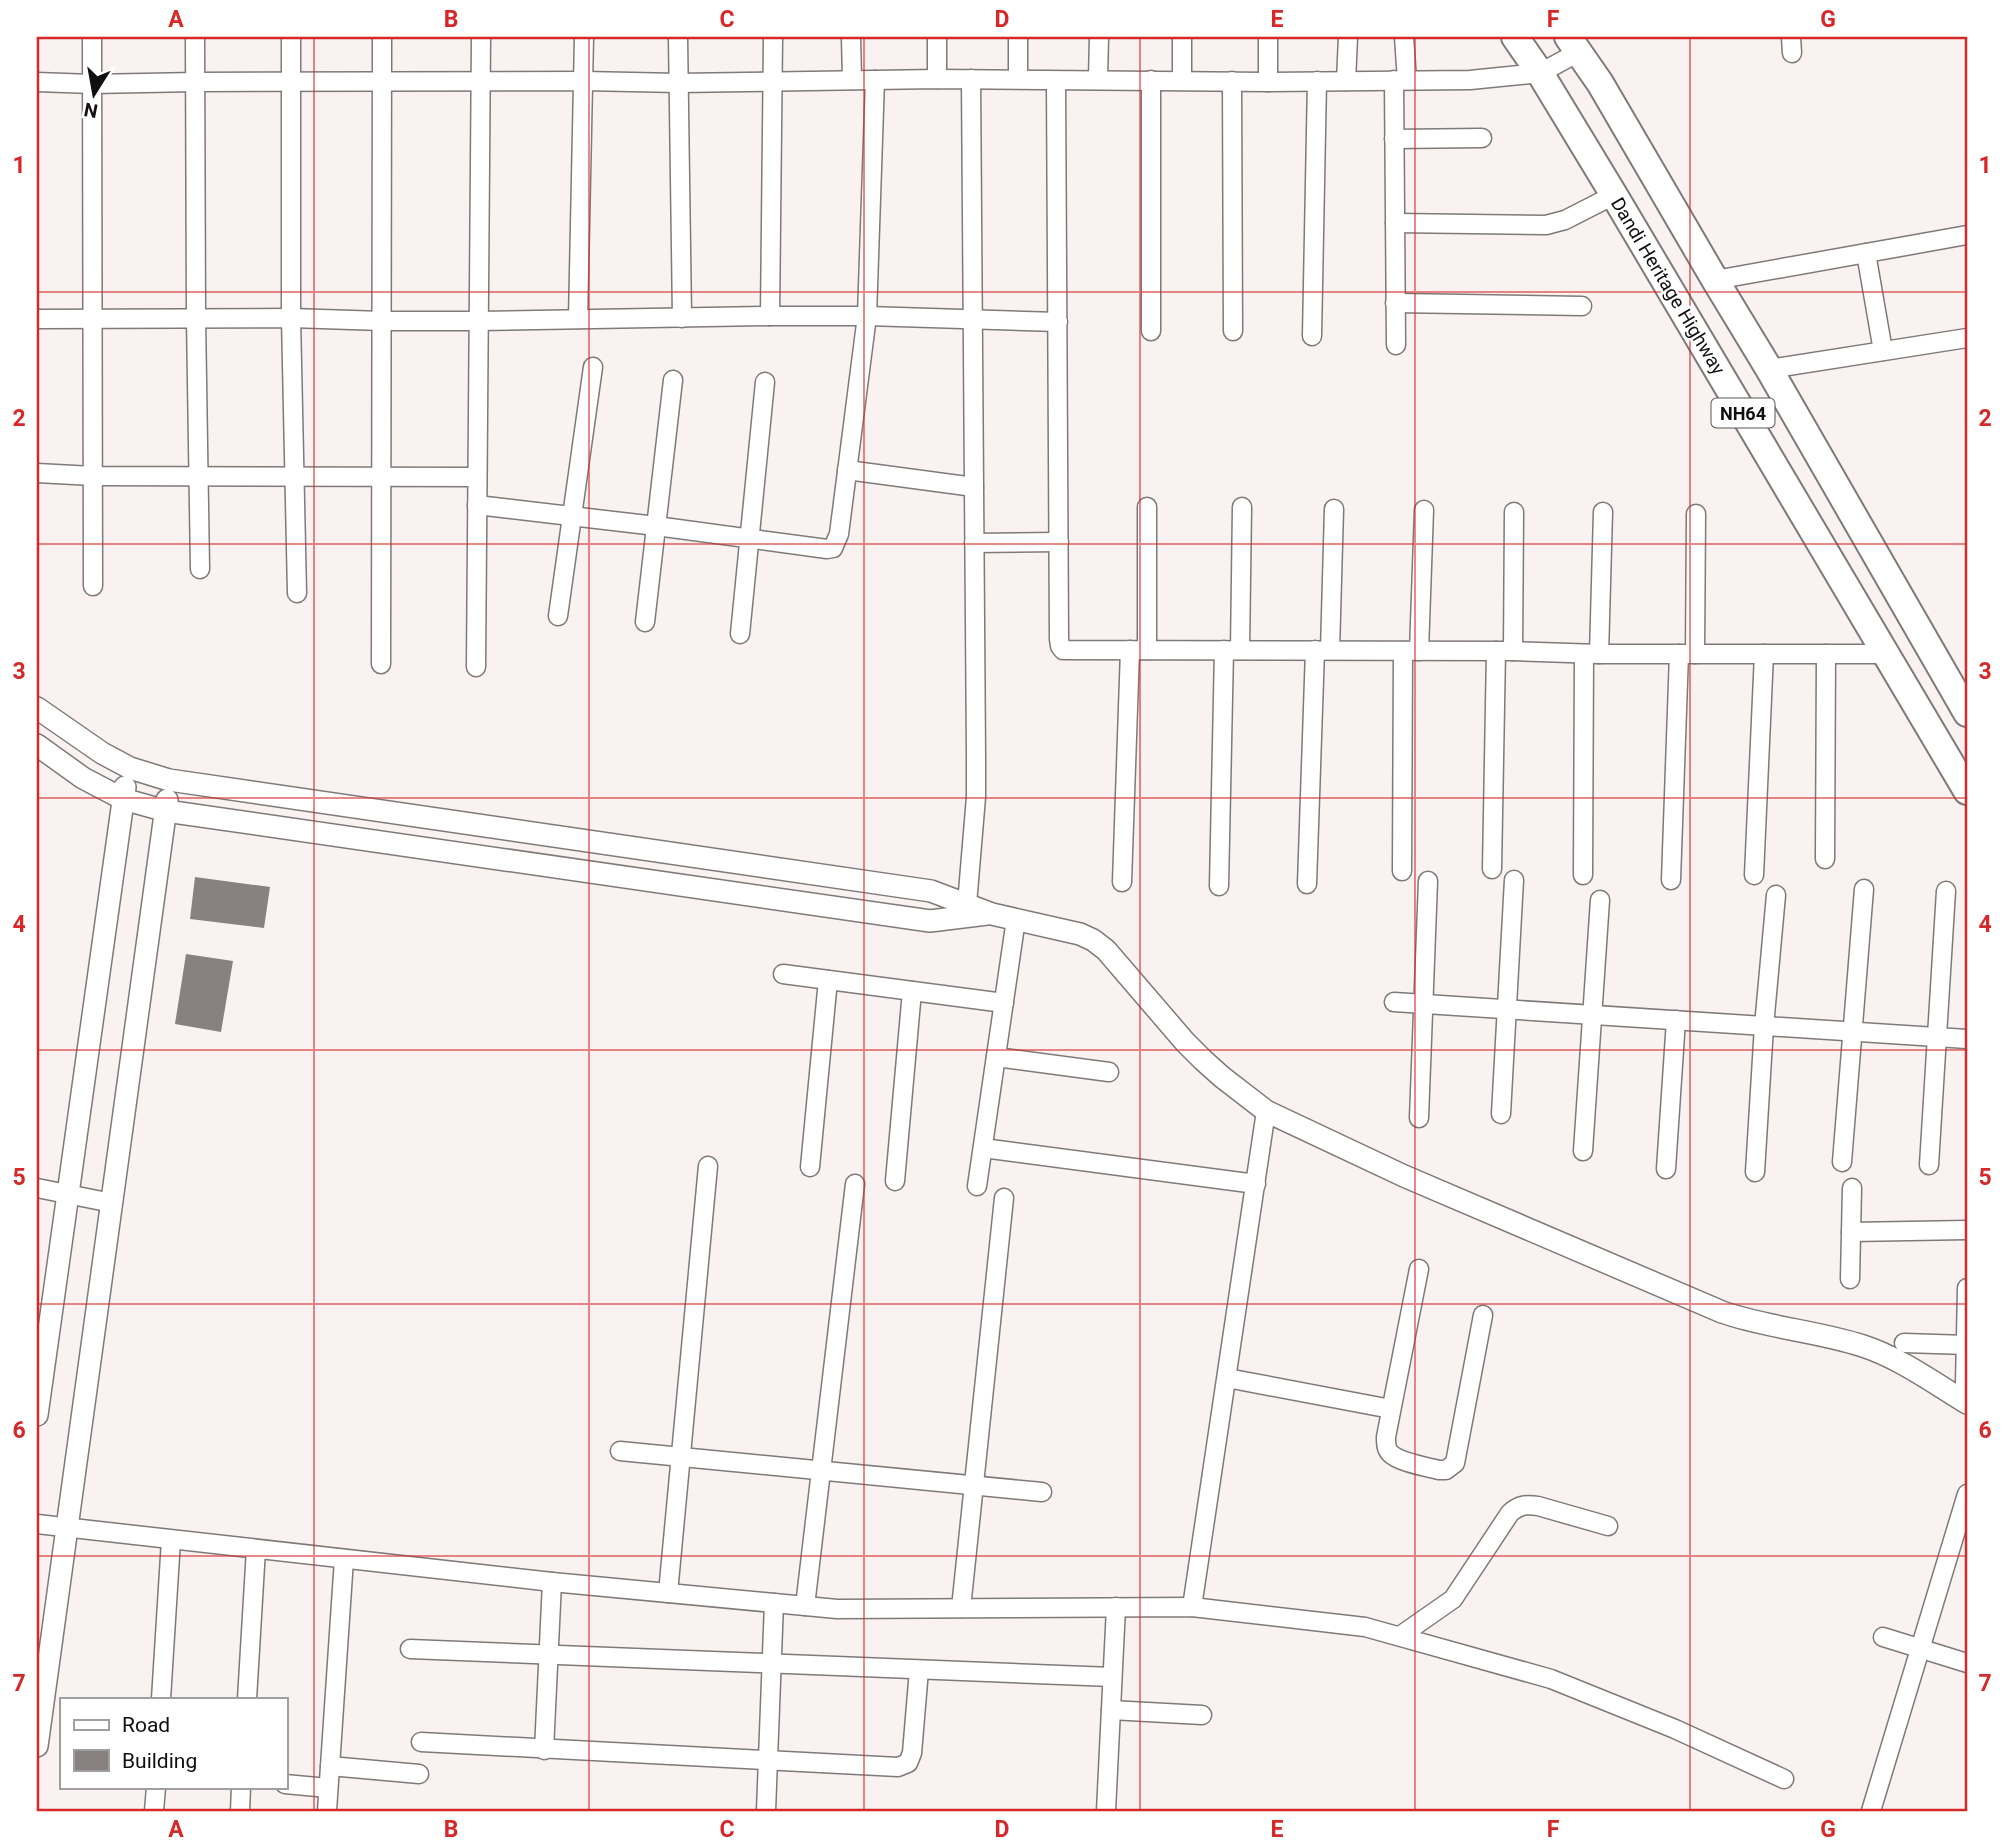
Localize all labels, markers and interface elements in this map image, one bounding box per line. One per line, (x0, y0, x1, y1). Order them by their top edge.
text: A (168, 6, 184, 33)
text: B (444, 6, 458, 33)
text: C (719, 6, 735, 33)
text: D (995, 6, 1009, 33)
text: E (1271, 6, 1284, 33)
text: F (1547, 6, 1560, 33)
text: G (1820, 6, 1836, 33)
north arrow (60, 60, 130, 130)
text: N (82, 98, 100, 123)
text: 1 (12, 152, 26, 179)
text: 1 (1978, 152, 1992, 179)
street label: Dandi Heritage Highway (1606, 193, 1730, 379)
road number: NH64 (1712, 398, 1774, 428)
text: 2 (12, 405, 26, 432)
text: 2 (1978, 405, 1992, 432)
text: 3 (12, 658, 26, 685)
text: 3 (1978, 658, 1992, 685)
text: 4 (12, 911, 26, 938)
text: 4 (1978, 911, 1992, 938)
text: 5 (12, 1164, 26, 1191)
text: 5 (1978, 1164, 1992, 1191)
text: 6 (12, 1417, 26, 1444)
text: 6 (1978, 1417, 1992, 1444)
text: 7 (12, 1670, 26, 1697)
text: 7 (1978, 1670, 1992, 1697)
legend (60, 1698, 287, 1788)
text: Road (122, 1713, 170, 1737)
text: Building (122, 1749, 197, 1773)
text: A (168, 1816, 184, 1843)
text: B (444, 1816, 458, 1843)
text: C (719, 1816, 735, 1843)
text: D (995, 1816, 1009, 1843)
text: E (1271, 1816, 1284, 1843)
text: F (1547, 1816, 1560, 1843)
text: G (1820, 1816, 1836, 1843)

